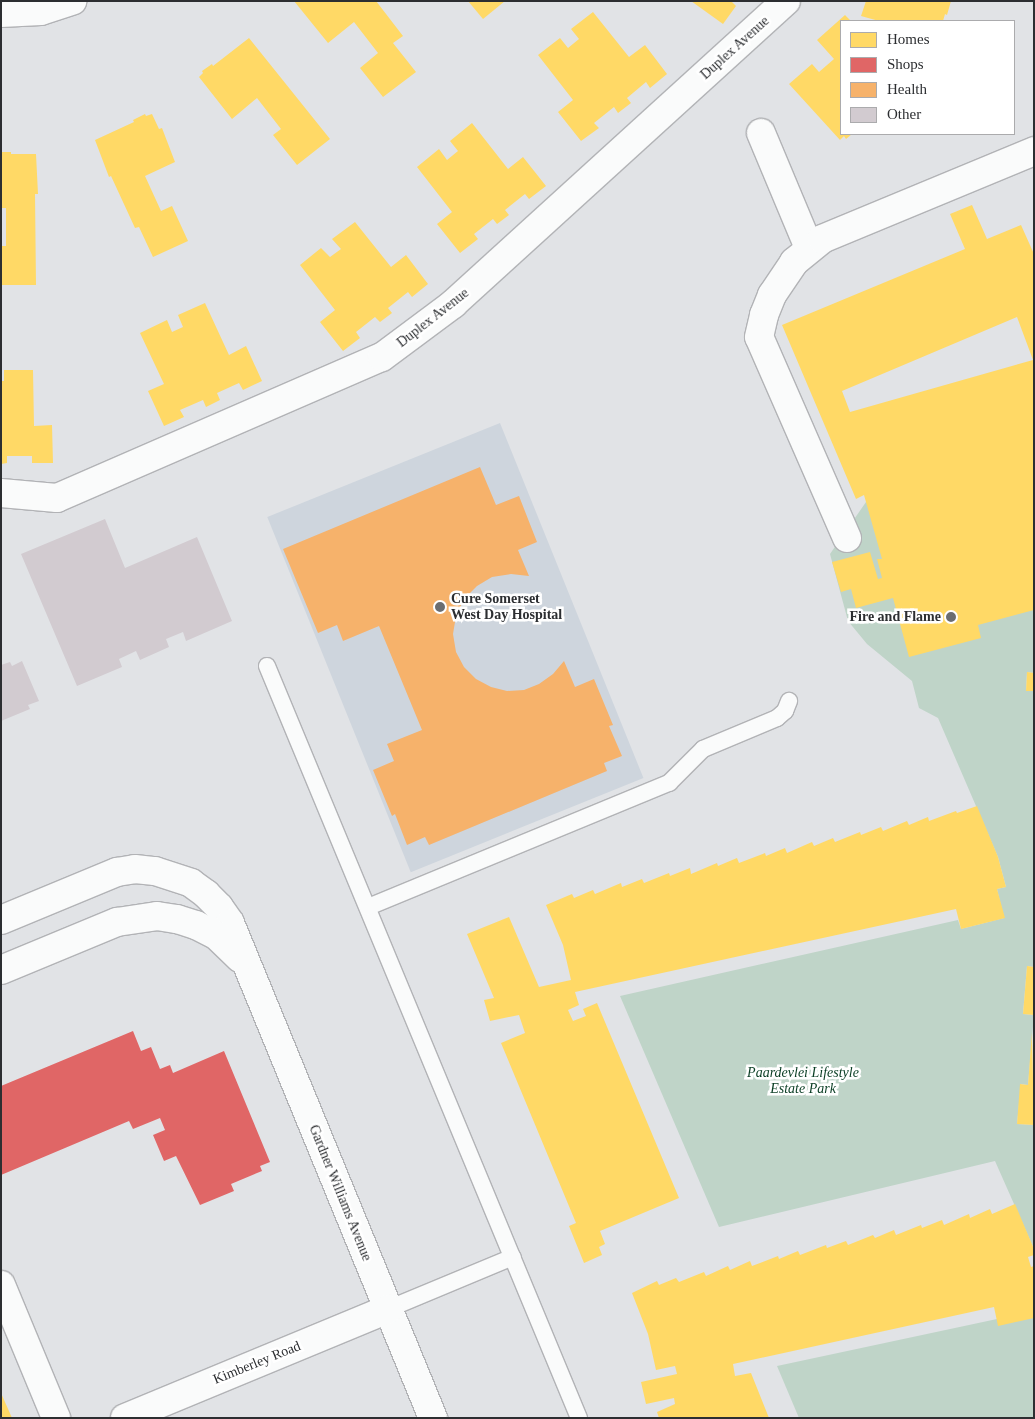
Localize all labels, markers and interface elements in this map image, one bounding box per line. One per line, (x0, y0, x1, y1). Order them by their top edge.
street label: Duplex Avenue (697, 13, 773, 83)
legend (840, 20, 1015, 135)
text: Homes (887, 31, 930, 47)
text: Shops (887, 56, 924, 72)
text: Health (887, 81, 927, 97)
text: Other (887, 106, 921, 122)
street label: Duplex Avenue (393, 285, 473, 351)
place label: Cure Somerset West Day Hospital (451, 591, 562, 624)
marker: Cure Somerset West Day Hospital (433, 600, 447, 614)
place label: Fire and Flame (849, 609, 941, 625)
marker: Fire and Flame (945, 611, 957, 623)
park label: Paardevlei Lifestyle Estate Park (747, 1065, 859, 1098)
street label: Gardner Williams Avenue (305, 1122, 375, 1264)
street label: Kimberley Road (211, 1338, 303, 1388)

